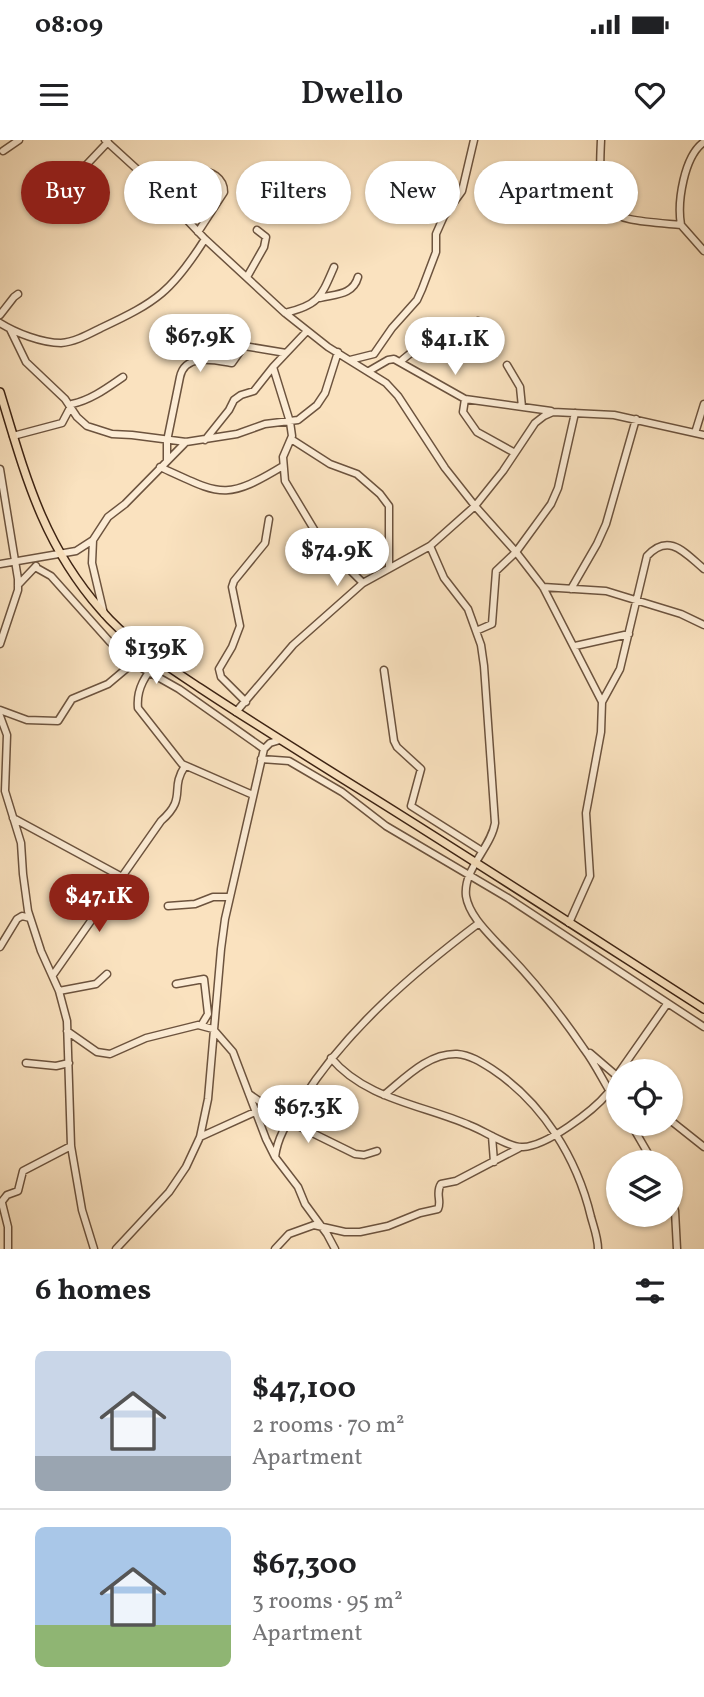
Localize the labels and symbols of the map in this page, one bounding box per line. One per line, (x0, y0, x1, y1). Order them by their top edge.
pin: $67.9K (143, 314, 257, 374)
pin: $41.1K (398, 317, 512, 377)
pin: $74.9K (280, 528, 394, 588)
pin: $139K (107, 626, 205, 686)
pin: $47.1K (42, 874, 156, 934)
pin: $67.3K (251, 1086, 365, 1145)

